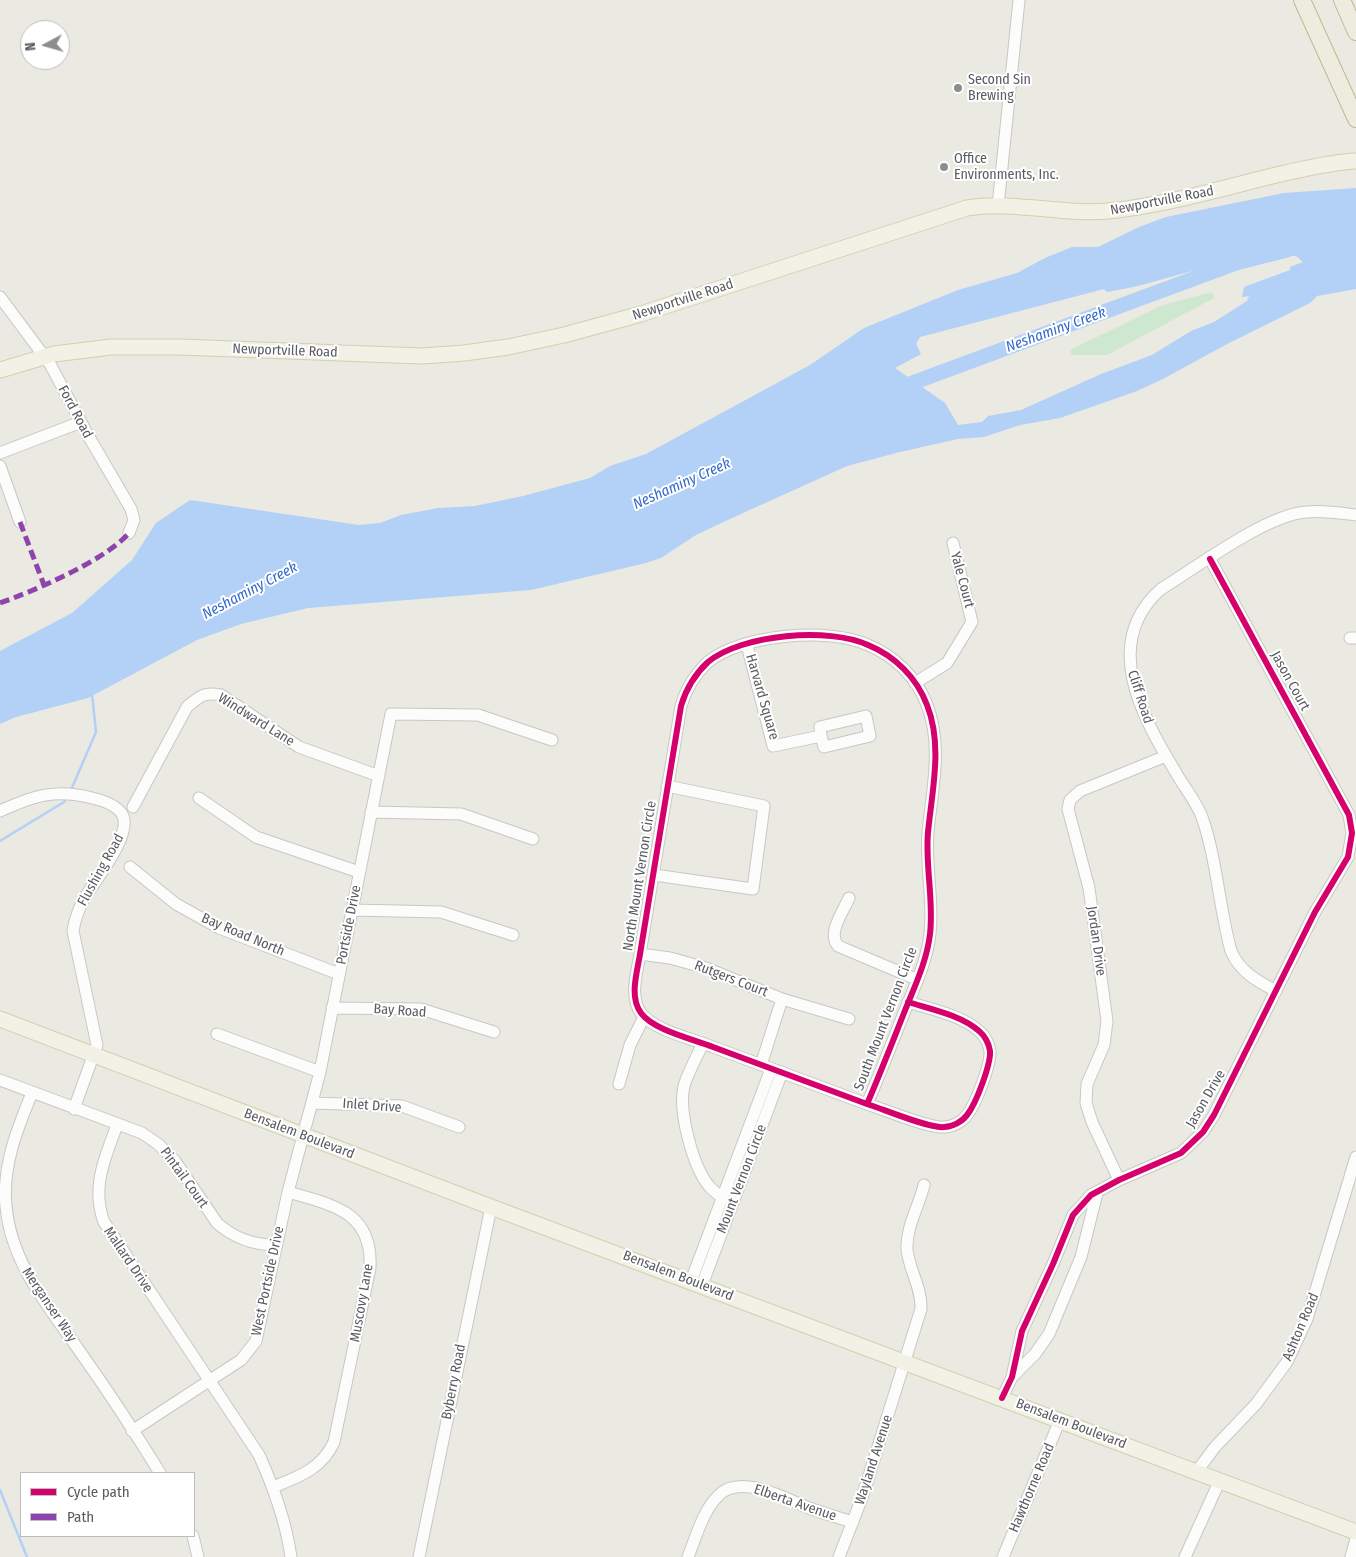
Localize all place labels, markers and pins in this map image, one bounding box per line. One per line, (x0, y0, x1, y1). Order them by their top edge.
place label: Second Sin Brewing (968, 72, 1031, 104)
marker: Second Sin Brewing (952, 82, 964, 94)
place label: Office Environments, Inc. (954, 151, 1059, 184)
marker: Office Environments, Inc. (938, 161, 950, 173)

